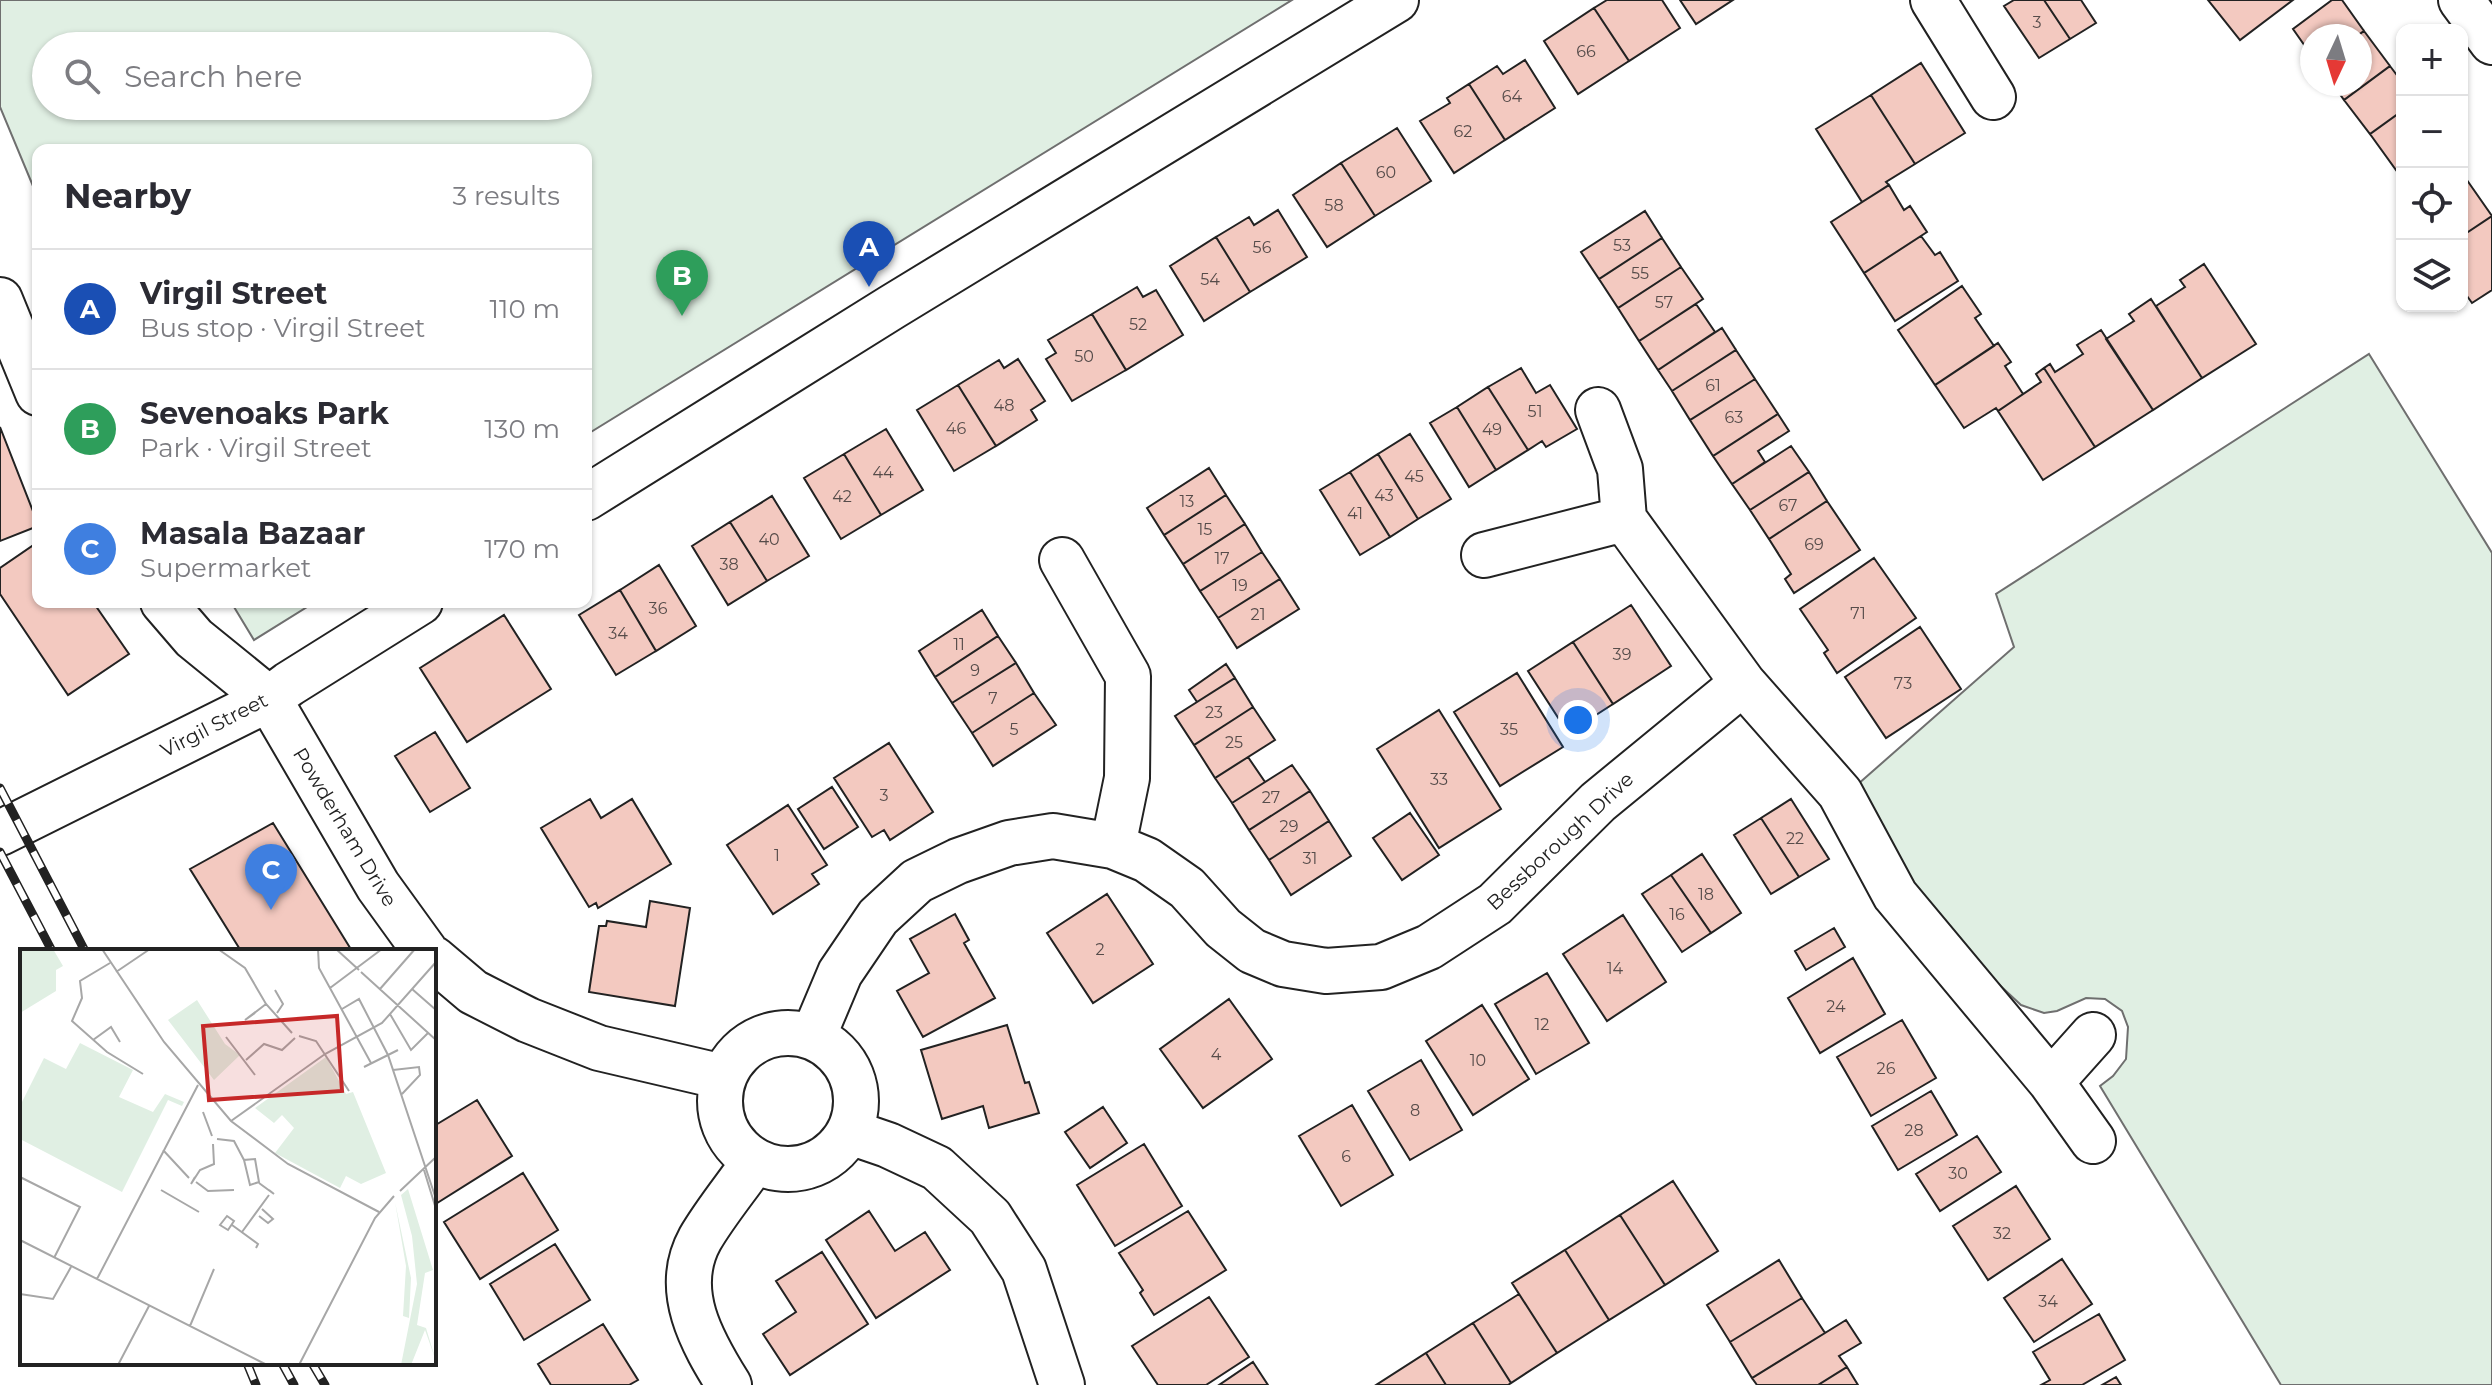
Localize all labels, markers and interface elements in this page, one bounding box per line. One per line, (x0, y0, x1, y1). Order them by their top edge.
house number: 3 (2032, 13, 2042, 32)
north arrow (2300, 24, 2372, 96)
map controls (2396, 24, 2468, 312)
button: + (2396, 24, 2468, 96)
search box (32, 32, 592, 120)
house number: 66 (1576, 42, 1596, 61)
icon: search (60, 54, 104, 98)
text: Search here (124, 58, 302, 95)
house number: 64 (1502, 87, 1523, 106)
button: − (2396, 96, 2468, 168)
house number: 62 (1454, 122, 1472, 141)
house number: 60 (1376, 163, 1396, 182)
button: locate (2396, 168, 2468, 240)
text: Nearby (64, 175, 191, 217)
text: 3 results (453, 180, 560, 212)
house number: 58 (1324, 196, 1344, 215)
pin: A (843, 221, 895, 287)
house number: 53 (1613, 236, 1631, 255)
house number: 56 (1253, 238, 1272, 257)
button: layers (2396, 240, 2468, 312)
pin: B (656, 250, 708, 316)
house number: 55 (1631, 264, 1649, 283)
house number: 54 (1200, 270, 1220, 289)
text: Virgil Street (140, 275, 327, 312)
text: A (80, 293, 100, 325)
text: 110 m (490, 293, 560, 325)
house number: 57 (1655, 293, 1673, 312)
text: Bus stop · Virgil Street (140, 312, 425, 344)
house number: 52 (1129, 315, 1147, 334)
house number: 50 (1074, 347, 1094, 366)
house number: 61 (1705, 376, 1721, 395)
text: Sevenoaks Park (140, 395, 389, 432)
house number: 48 (994, 396, 1014, 415)
house number: 51 (1528, 402, 1542, 421)
house number: 63 (1725, 408, 1743, 427)
text: B (80, 413, 100, 445)
text: 130 m (484, 413, 560, 445)
house number: 46 (946, 419, 966, 438)
house number: 49 (1482, 420, 1502, 439)
text: Park · Virgil Street (140, 432, 372, 464)
house number: 44 (872, 463, 894, 482)
house number: 45 (1404, 467, 1424, 486)
house number: 43 (1374, 486, 1394, 505)
house number: 42 (832, 487, 852, 506)
house number: 13 (1180, 492, 1194, 511)
house number: 67 (1778, 496, 1798, 515)
house number: 41 (1347, 504, 1363, 523)
text: Masala Bazaar (140, 515, 365, 552)
house number: 15 (1198, 520, 1212, 539)
house number: 40 (758, 530, 780, 549)
text: C (81, 533, 99, 565)
text: 170 m (484, 533, 560, 565)
house number: 69 (1804, 535, 1824, 554)
house number: 17 (1214, 549, 1230, 568)
text: Supermarket (140, 552, 311, 584)
house number: 38 (719, 555, 739, 574)
house number: 19 (1232, 576, 1248, 595)
house number: 36 (649, 599, 668, 618)
house number: 71 (1850, 604, 1866, 623)
house number: 21 (1251, 605, 1265, 624)
house number: 34 (608, 624, 628, 643)
house number: 11 (953, 635, 965, 654)
house number: 39 (1613, 645, 1631, 664)
house number: 9 (970, 661, 980, 680)
house number: 73 (1894, 674, 1912, 693)
street label: Virgil Street (156, 688, 272, 762)
house number: 7 (988, 689, 998, 708)
your location (1558, 700, 1598, 740)
house number: 23 (1205, 703, 1223, 722)
house number: 5 (1009, 720, 1019, 739)
house number: 35 (1500, 720, 1518, 739)
house number: 25 (1225, 733, 1243, 752)
street label: Powderham Drive (288, 743, 402, 911)
street label: Bessborough Drive (1482, 767, 1638, 915)
house number: 33 (1430, 770, 1448, 789)
house number: 3 (879, 786, 889, 805)
house number: 27 (1262, 788, 1280, 807)
house number: 29 (1280, 817, 1298, 836)
house number: 22 (1786, 829, 1804, 848)
pin: C (245, 844, 297, 910)
house number: 1 (774, 846, 780, 865)
house number: 31 (1303, 849, 1317, 868)
house number: 18 (1698, 885, 1714, 904)
house number: 16 (1669, 905, 1685, 924)
house number: 2 (1095, 940, 1105, 959)
inset map (20, 949, 436, 1365)
house number: 14 (1607, 959, 1624, 978)
house number: 24 (1826, 997, 1846, 1016)
house number: 12 (1535, 1015, 1549, 1034)
house number: 4 (1211, 1045, 1222, 1064)
house number: 10 (1470, 1051, 1486, 1070)
house number: 26 (1877, 1059, 1896, 1078)
house number: 8 (1410, 1101, 1420, 1120)
house number: 28 (1904, 1121, 1924, 1140)
house number: 6 (1341, 1147, 1351, 1166)
house number: 30 (1948, 1164, 1968, 1183)
house number: 32 (1993, 1224, 2011, 1243)
house number: 34 (2038, 1292, 2058, 1311)

